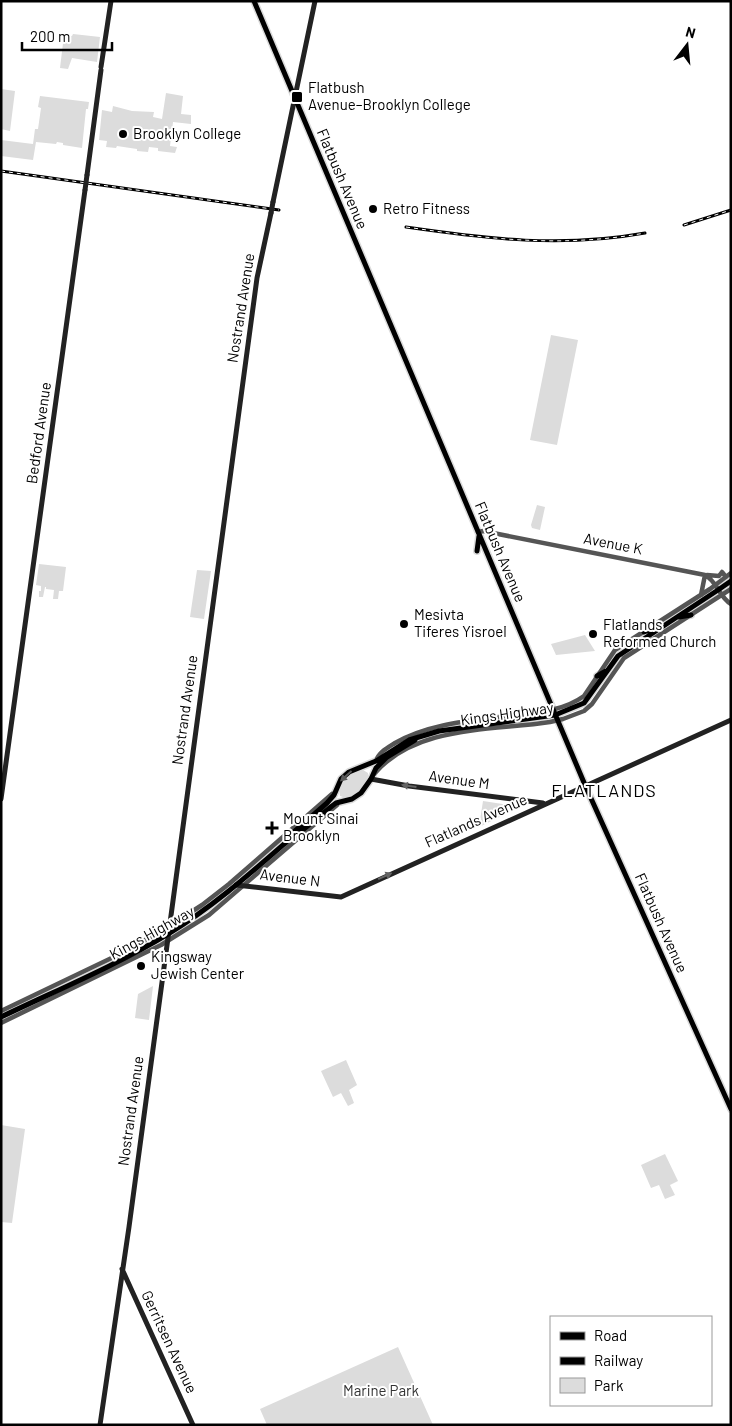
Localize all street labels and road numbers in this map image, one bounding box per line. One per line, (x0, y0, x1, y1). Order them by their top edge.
street label: Flatbush Avenue (314, 126, 372, 231)
street label: Nostrand Avenue (222, 252, 258, 364)
street label: Bedford Avenue (22, 381, 54, 485)
street label: Flatbush Avenue (472, 499, 530, 604)
street label: Avenue K (582, 528, 644, 558)
street label: Nostrand Avenue (167, 654, 201, 766)
street label: Kings Highway (459, 698, 555, 728)
street label: Avenue M (427, 766, 491, 792)
street label: Flatlands Avenue (422, 789, 530, 851)
street label: Avenue N (259, 864, 321, 890)
street label: Flatbush Avenue (632, 870, 692, 975)
street label: Kings Highway (106, 901, 197, 963)
street label: Nostrand Avenue (113, 1055, 147, 1167)
street label: Gerritsen Avenue (138, 1287, 202, 1396)

